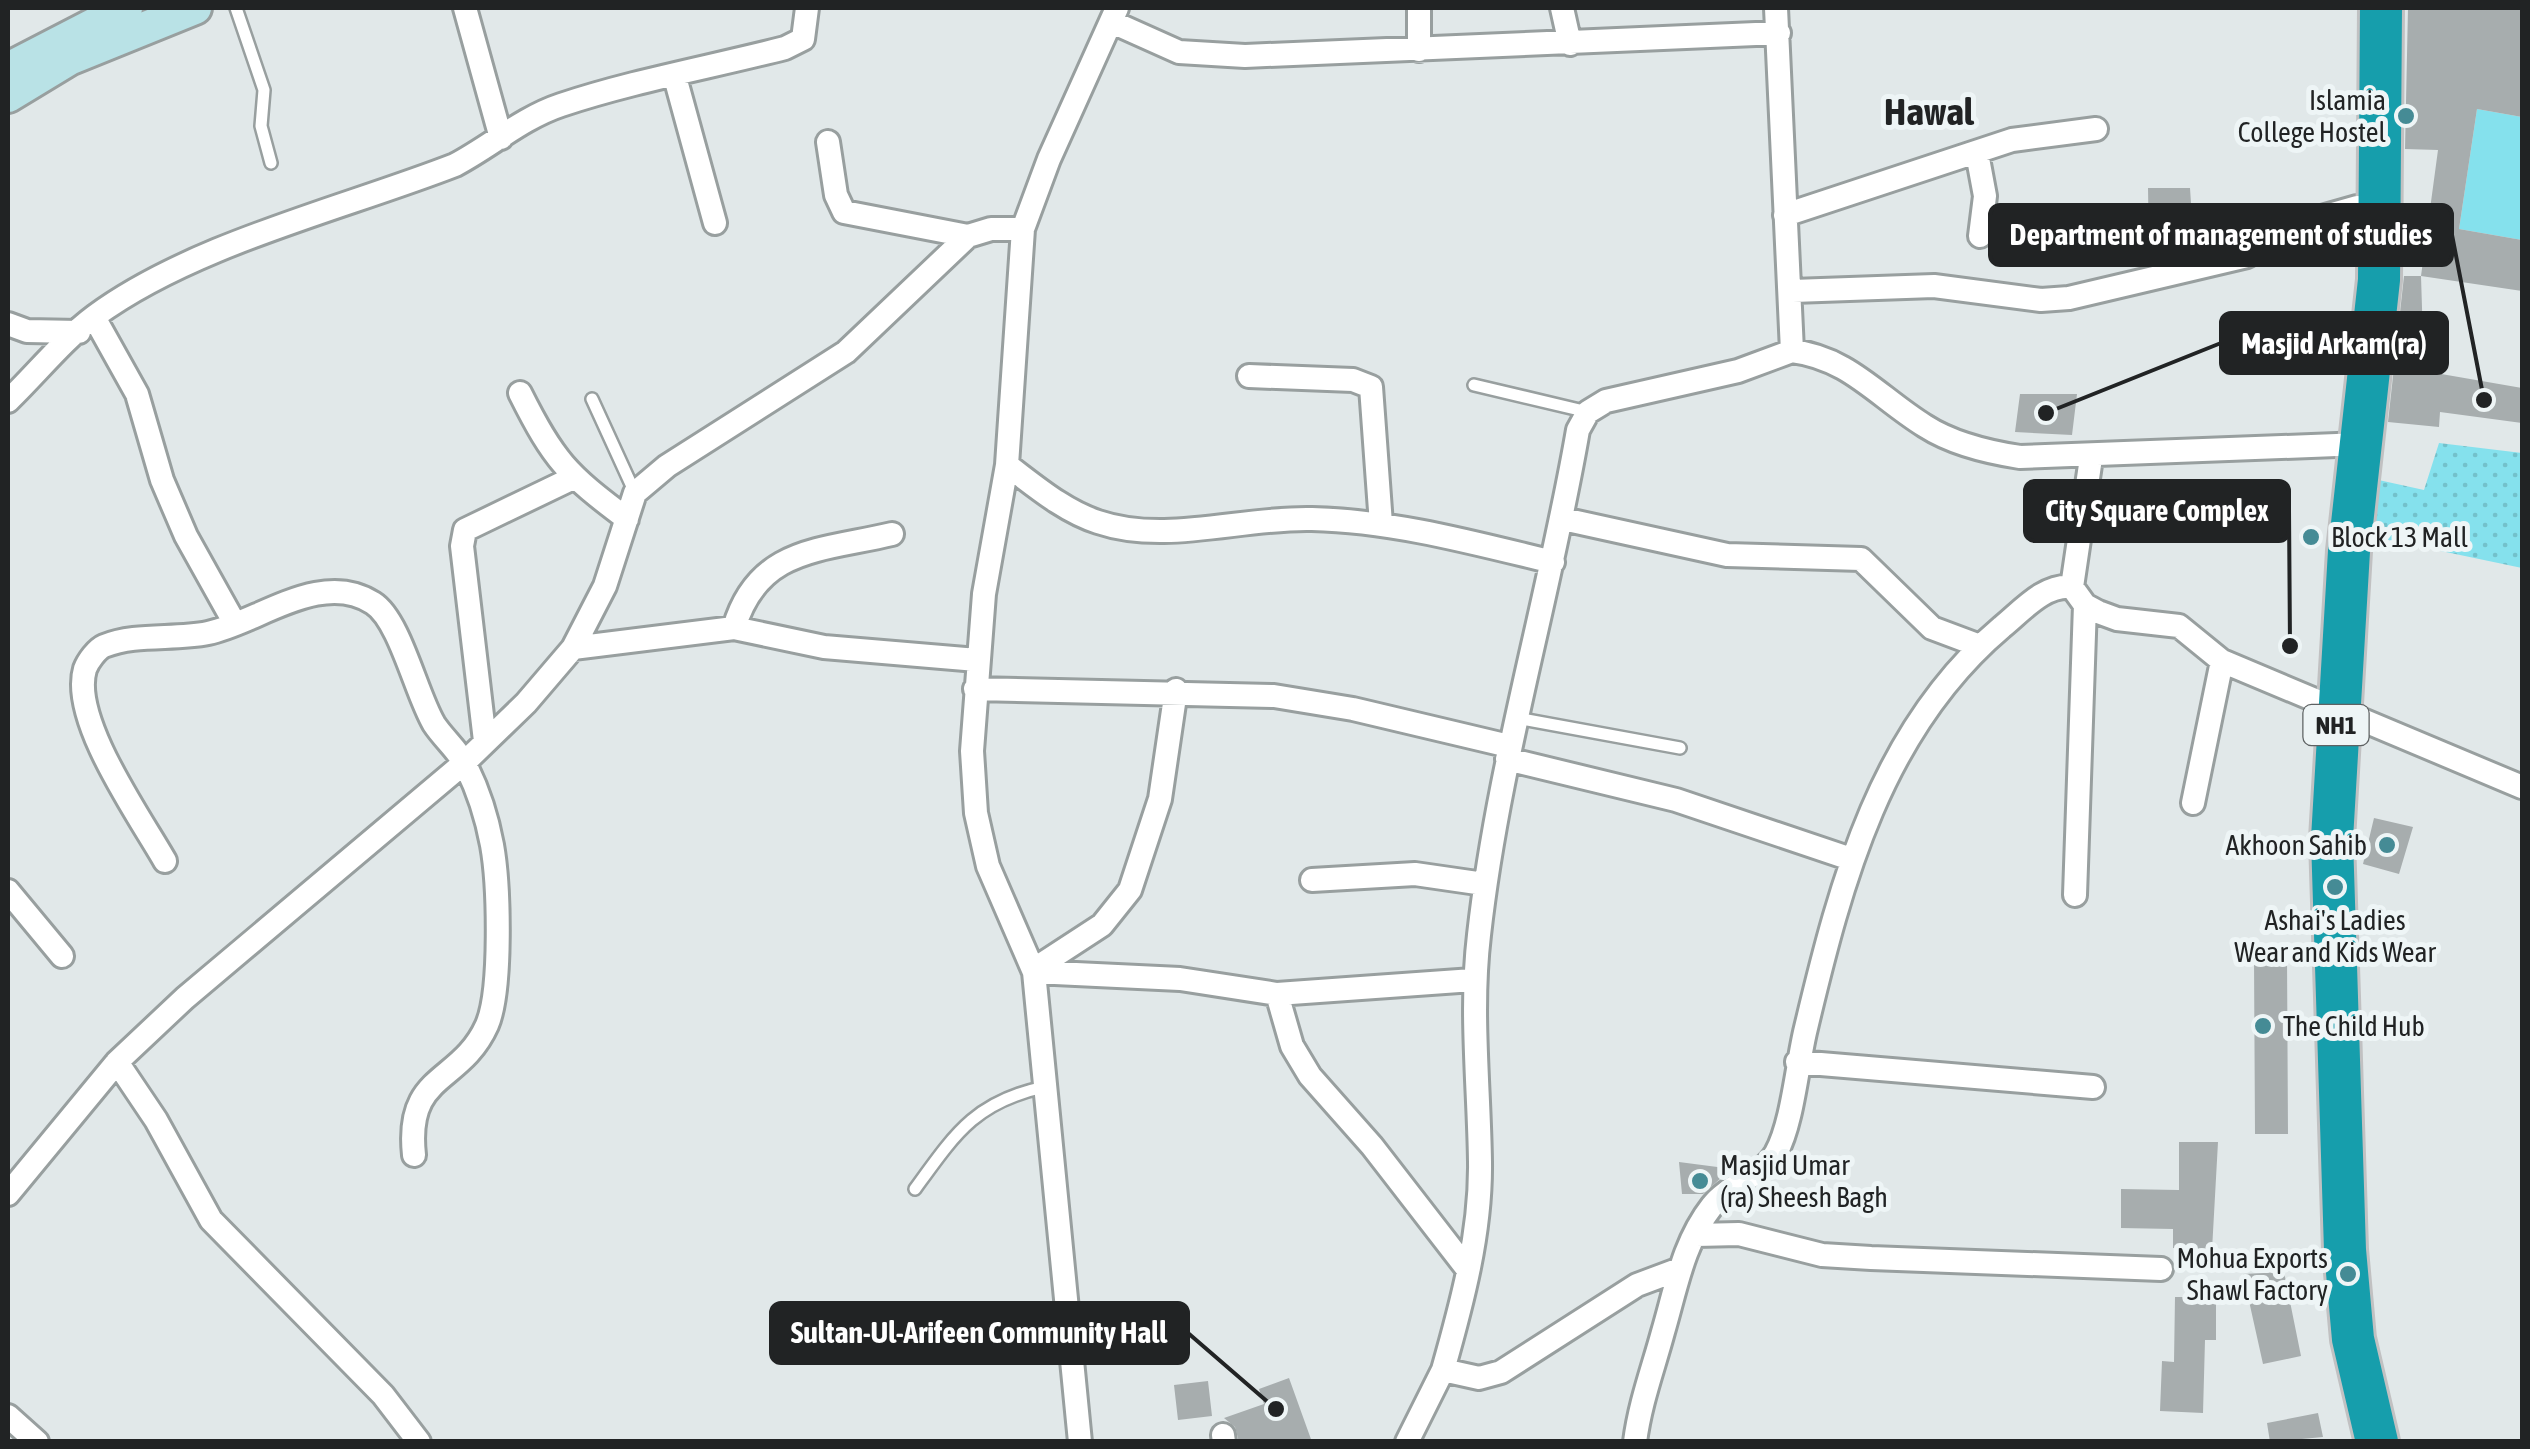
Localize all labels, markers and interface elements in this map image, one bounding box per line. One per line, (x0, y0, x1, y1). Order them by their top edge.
place label: Islamia College Hostel (2238, 84, 2387, 148)
district label: Hawal (1884, 90, 1975, 133)
marker: Islamia College Hostel (2395, 105, 2417, 127)
callout: Department of management of studies (1990, 205, 2452, 265)
text: Department of management of studies (2010, 217, 2433, 251)
callout: Masjid Arkam(ra) (2221, 313, 2447, 373)
text: Masjid Arkam(ra) (2241, 326, 2427, 360)
callout: City Square Complex (2025, 481, 2289, 541)
text: City Square Complex (2045, 493, 2269, 527)
place label: Block 13 Mall (2331, 521, 2468, 553)
marker: Block 13 Mall (2300, 526, 2322, 548)
road number: NH1 (2304, 705, 2368, 745)
place label: Akhoon Sahib (2226, 829, 2367, 861)
marker: Akhoon Sahib (2376, 834, 2398, 856)
marker: Ashai's Ladies Wear and Kids Wear (2324, 876, 2346, 898)
place label: Ashai's Ladies Wear and Kids Wear (2234, 904, 2437, 968)
place label: The Child Hub (2283, 1010, 2425, 1042)
marker: The Child Hub (2252, 1015, 2274, 1037)
place label: Masjid Umar (ra) Sheesh Bagh (1720, 1149, 1888, 1213)
marker: Masjid Umar (ra) Sheesh Bagh (1689, 1170, 1711, 1192)
place label: Mohua Exports Shawl Factory (2177, 1242, 2328, 1306)
marker: Mohua Exports Shawl Factory (2337, 1263, 2359, 1285)
callout: Sultan-Ul-Arifeen Community Hall (771, 1303, 1188, 1363)
text: Sultan-Ul-Arifeen Community Hall (791, 1315, 1168, 1349)

